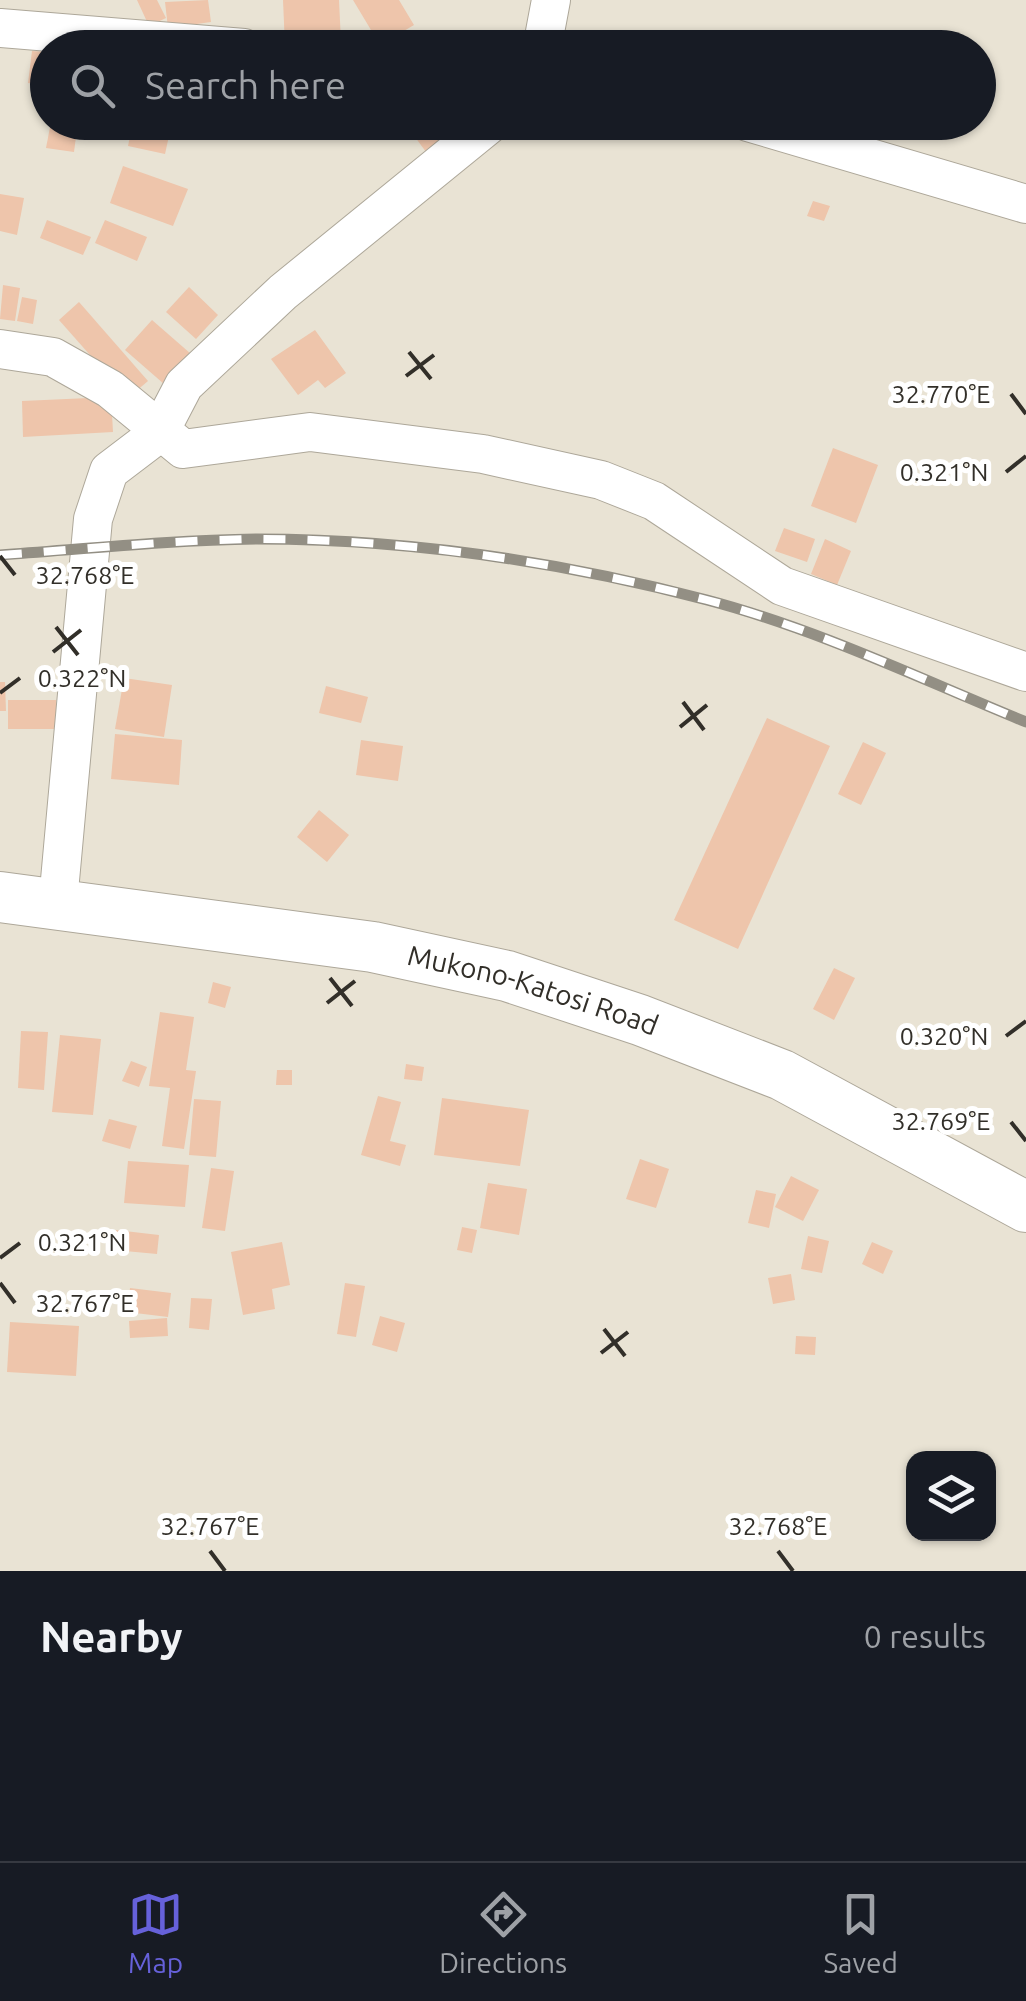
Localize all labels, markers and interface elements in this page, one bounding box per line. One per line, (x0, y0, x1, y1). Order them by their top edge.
search box (30, 30, 996, 140)
icon: search (65, 58, 120, 113)
text: Search here (145, 64, 346, 106)
text: 32.770°E (892, 380, 990, 408)
text: 0.321°N (900, 458, 988, 486)
text: 32.768°E (36, 561, 134, 589)
text: 0.322°N (38, 664, 126, 692)
street label: Mukono-Katosi Road (405, 939, 663, 1041)
text: 0.320°N (900, 1022, 988, 1050)
text: 32.769°E (892, 1107, 990, 1135)
text: 0.321°N (38, 1228, 126, 1256)
text: 32.767°E (36, 1289, 134, 1317)
map controls (906, 1451, 996, 1541)
button: layers (906, 1451, 996, 1541)
text: 32.767°E (161, 1512, 259, 1540)
text: 32.768°E (729, 1512, 827, 1540)
text: Nearby (40, 1613, 183, 1660)
text: 0 results (864, 1618, 986, 1654)
tab: Map (128, 1887, 183, 1978)
tab: Directions (439, 1887, 567, 1978)
tab: Saved (823, 1887, 898, 1978)

